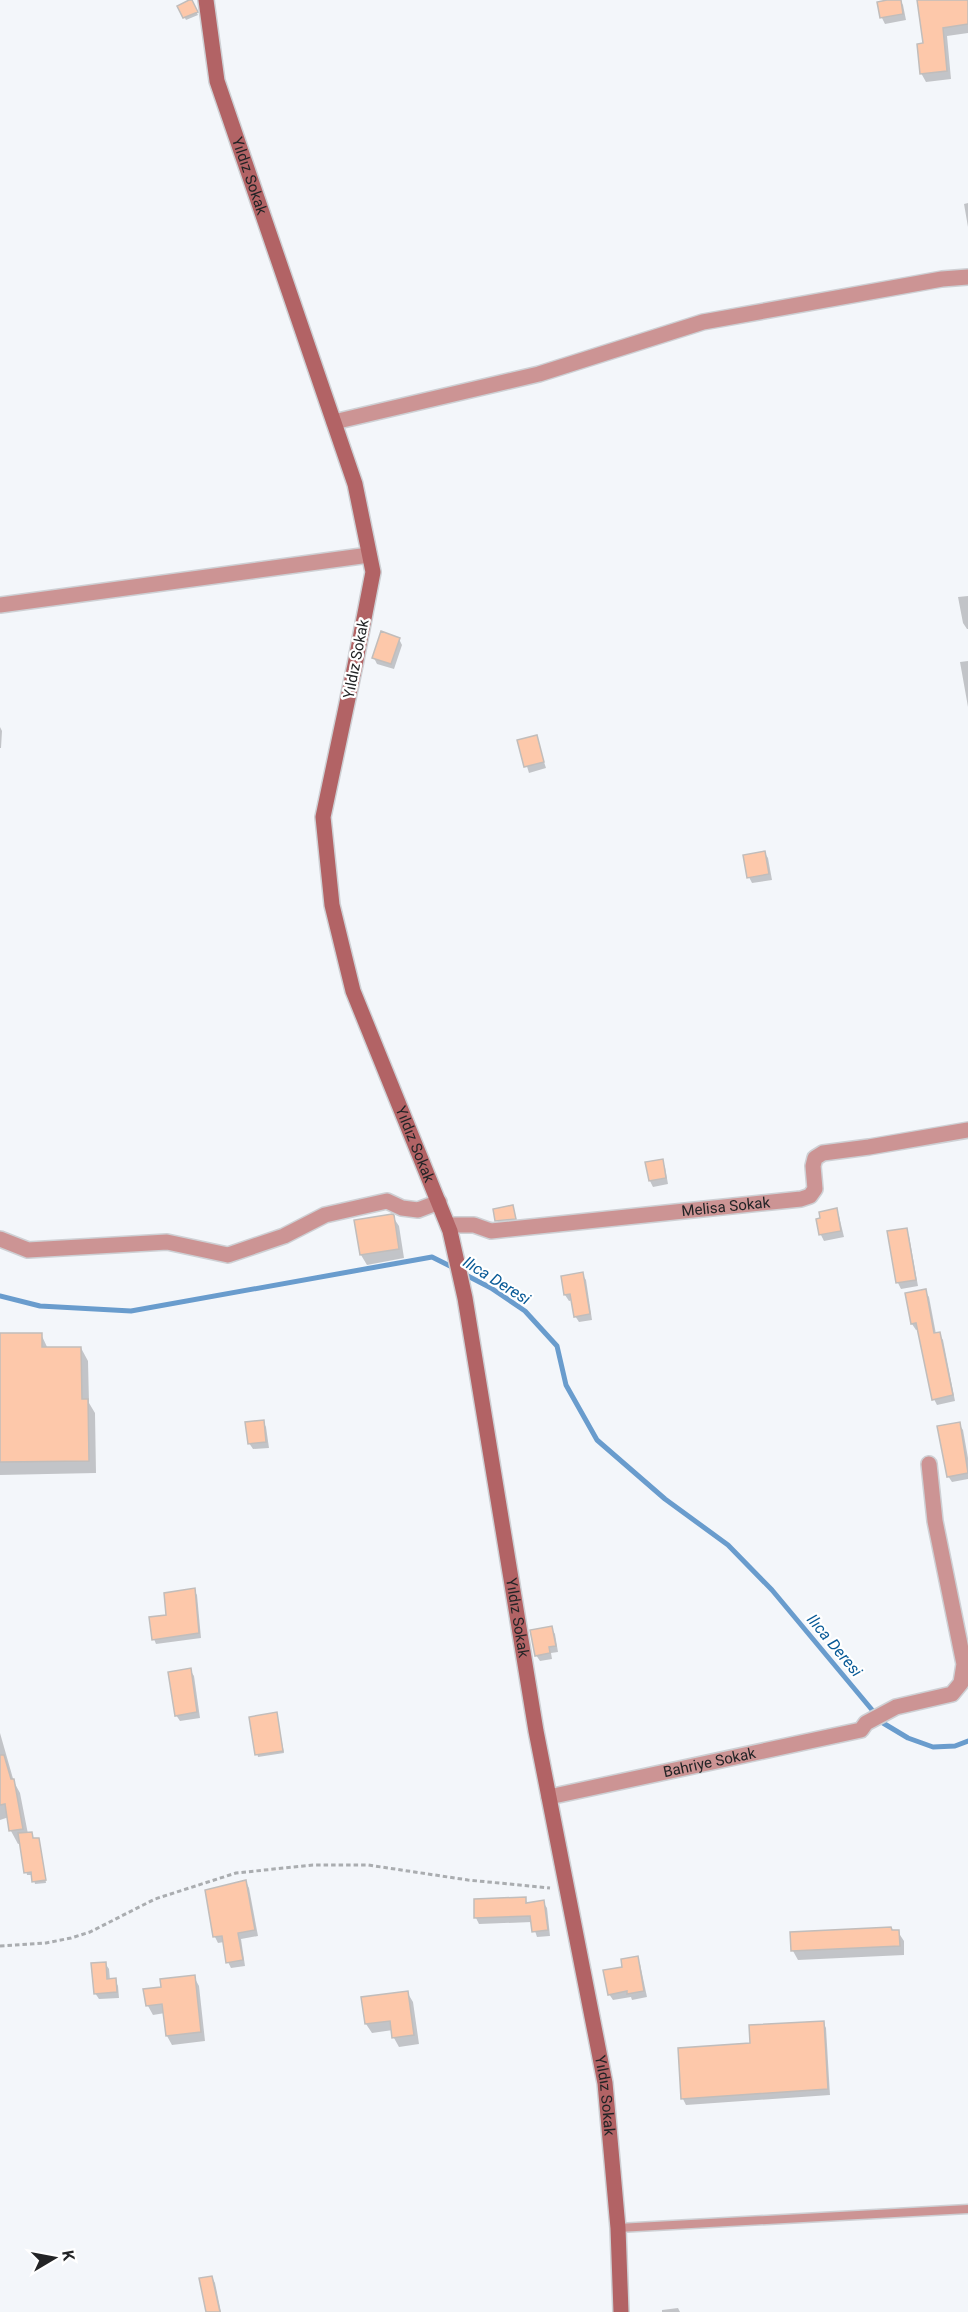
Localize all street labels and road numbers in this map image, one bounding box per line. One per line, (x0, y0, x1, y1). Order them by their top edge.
street label: Yıldız Sokak (228, 135, 271, 217)
street label: Yıldız Sokak (339, 617, 373, 700)
street label: Yıldız Sokak (392, 1104, 439, 1185)
street label: Melisa Sokak (681, 1193, 771, 1220)
street label: Yıldız Sokak (502, 1576, 533, 1659)
street label: Bahriye Sokak (661, 1744, 758, 1781)
street label: Yıldız Sokak (591, 2054, 619, 2137)

